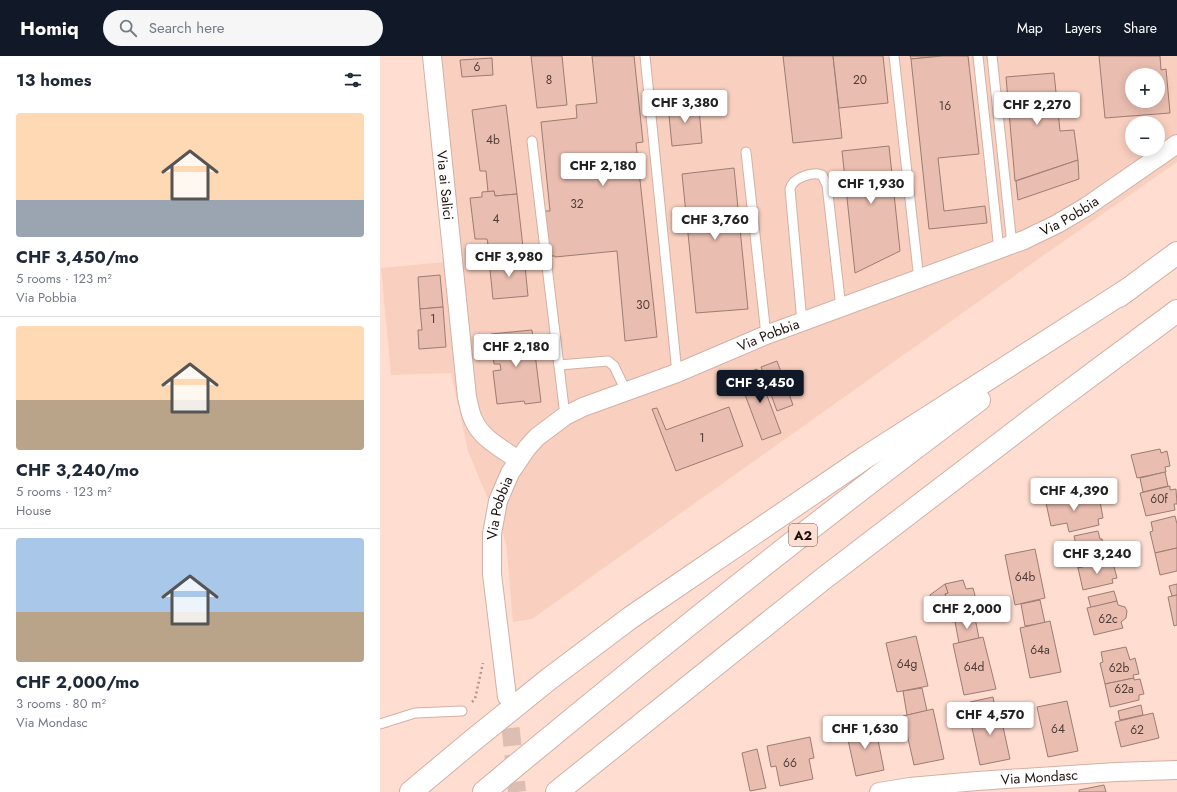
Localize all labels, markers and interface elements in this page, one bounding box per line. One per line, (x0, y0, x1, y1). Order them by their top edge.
search box (103, 10, 383, 46)
text: Homiq (20, 15, 79, 42)
icon: search (117, 17, 139, 39)
text: Search here (149, 17, 225, 39)
text: Map (1017, 18, 1043, 38)
text: Layers (1065, 18, 1101, 38)
text: Share (1123, 18, 1157, 38)
house number: 6 (474, 58, 481, 76)
text: 13 homes (16, 68, 91, 92)
map controls (1125, 68, 1165, 156)
button: + (1125, 68, 1165, 108)
icon: filters (342, 69, 364, 91)
house number: 8 (546, 71, 552, 89)
house number: 20 (853, 71, 867, 89)
pin: CHF 3,380 (639, 90, 731, 124)
pin: CHF 2,270 (991, 92, 1083, 126)
text: CHF 3,380 (651, 93, 719, 112)
text: CHF 2,270 (1003, 95, 1071, 114)
house number: 16 (939, 97, 951, 115)
button: − (1125, 116, 1165, 156)
house number: 4b (486, 131, 500, 149)
icon: home (154, 139, 226, 211)
street label: Via ai Salici (432, 149, 459, 221)
pin: CHF 2,180 (557, 153, 649, 187)
text: CHF 2,180 (570, 156, 636, 175)
pin: CHF 1,930 (825, 171, 917, 205)
text: CHF 1,930 (838, 174, 904, 193)
street label: Via Pobbia (1036, 191, 1103, 241)
house number: 32 (570, 195, 584, 213)
pin: CHF 3,760 (669, 207, 761, 241)
house number: 4 (493, 210, 500, 228)
text: CHF 3,760 (681, 210, 749, 229)
pin: CHF 3,980 (463, 244, 555, 278)
text: CHF 3,450/mo (16, 245, 139, 269)
text: CHF 3,980 (475, 247, 543, 266)
text: 5 rooms · 123 m² (16, 269, 112, 288)
text: Via Pobbia (16, 288, 76, 307)
house number: 30 (636, 296, 650, 314)
house number: 1 (430, 310, 436, 328)
street label: Via Pobbia (734, 314, 802, 356)
pin: CHF 2,180 (470, 334, 562, 368)
text: CHF 2,180 (483, 337, 549, 356)
icon: home (154, 352, 226, 424)
pin: CHF 3,450 (714, 370, 806, 404)
text: CHF 3,450 (726, 373, 794, 392)
house number: 1 (699, 429, 705, 447)
text: CHF 3,240/mo (16, 458, 139, 482)
street label: Via Pobbia (482, 473, 517, 539)
pin: CHF 4,390 (1028, 478, 1120, 512)
text: CHF 4,390 (1039, 481, 1109, 500)
text: 5 rooms · 123 m² (16, 482, 112, 501)
house number: 60f (1150, 490, 1168, 508)
text: House (16, 501, 51, 520)
road number: A2 (789, 524, 817, 546)
pin: CHF 3,240 (1051, 541, 1143, 575)
text: CHF 3,240 (1063, 544, 1131, 563)
icon: home (154, 564, 226, 636)
house number: 64b (1015, 568, 1036, 586)
pin: CHF 2,000 (921, 596, 1013, 630)
text: CHF 2,000 (933, 599, 1001, 618)
house number: 62c (1098, 610, 1118, 628)
house number: 64a (1030, 641, 1050, 659)
house number: 64g (897, 655, 917, 673)
house number: 64d (964, 658, 984, 676)
house number: 62b (1109, 659, 1129, 677)
text: CHF 2,000/mo (16, 670, 139, 694)
house number: 62a (1114, 680, 1134, 698)
text: 3 rooms · 80 m² (16, 694, 106, 713)
pin: CHF 4,570 (944, 702, 1036, 736)
text: CHF 4,570 (956, 705, 1024, 724)
text: Via Mondasc (16, 713, 88, 732)
pin: CHF 1,630 (819, 716, 911, 750)
text: CHF 1,630 (832, 719, 898, 738)
house number: 64 (1051, 720, 1065, 738)
house number: 62 (1130, 721, 1144, 739)
house number: 66 (783, 754, 797, 772)
street label: Via Mondasc (1000, 764, 1078, 789)

